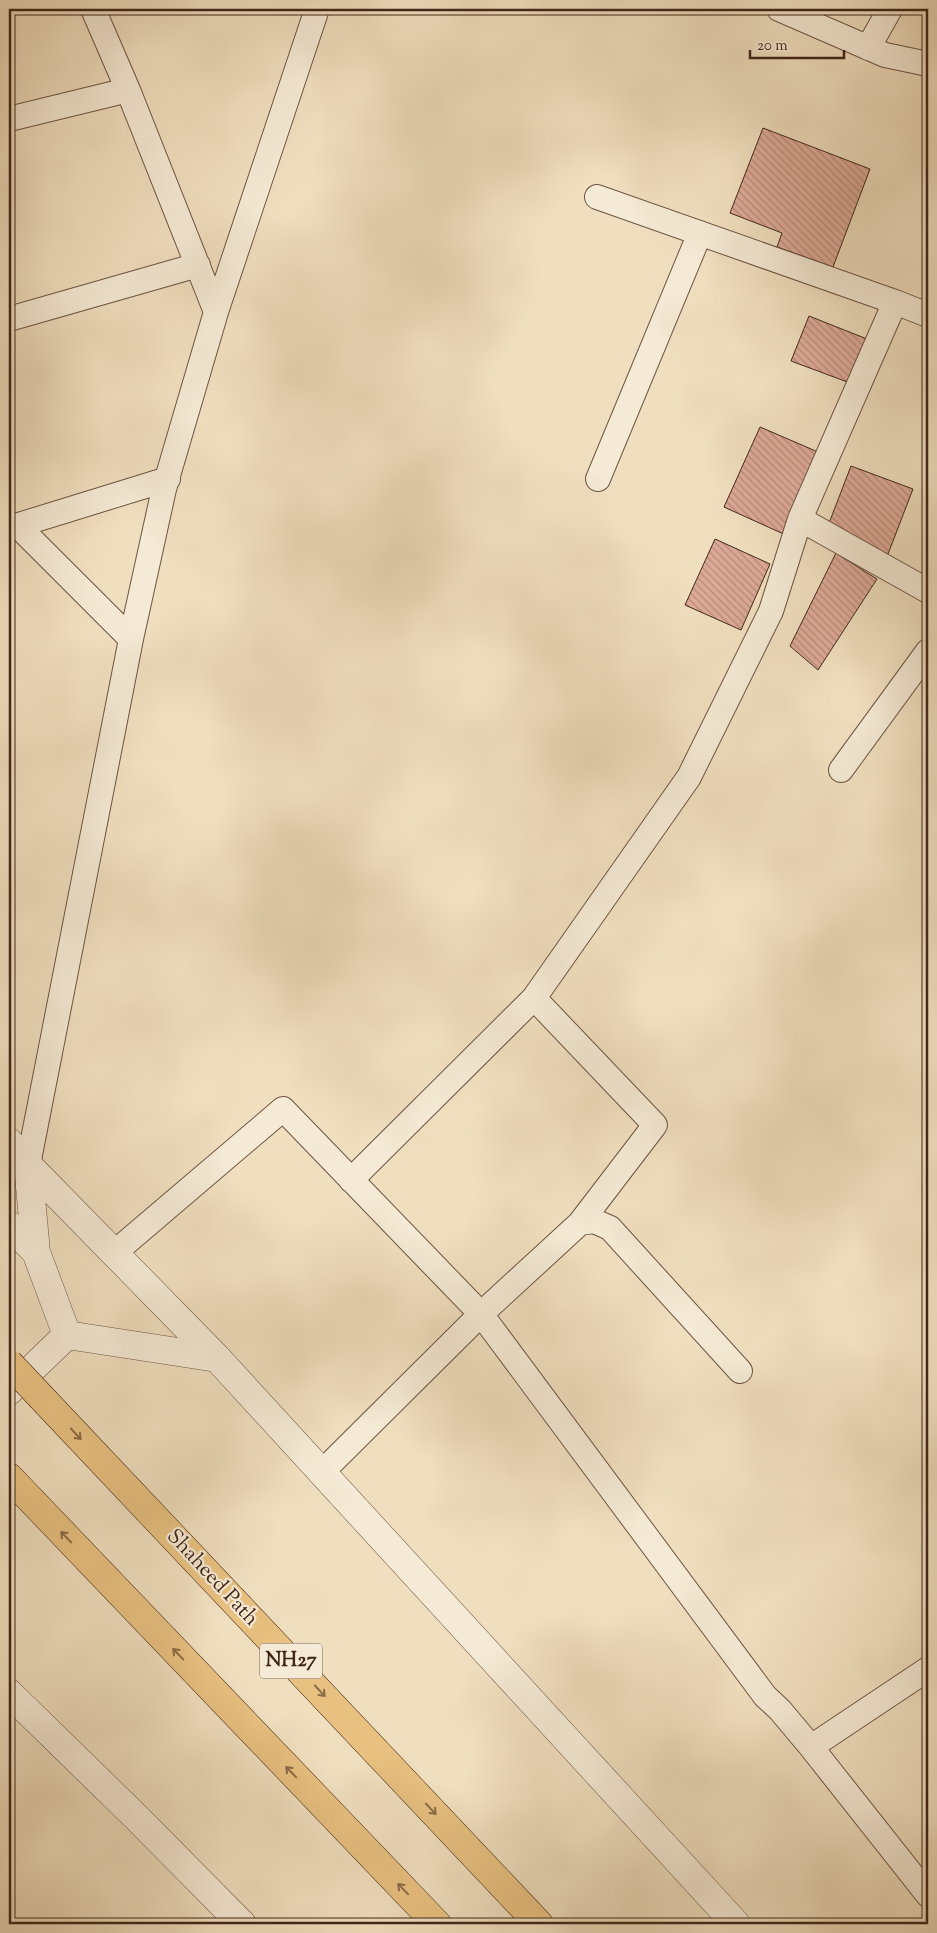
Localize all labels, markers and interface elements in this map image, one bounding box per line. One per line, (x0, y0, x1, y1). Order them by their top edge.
scale bar (750, 28, 843, 60)
text: 20 m (757, 36, 788, 57)
one-way arrow (70, 1427, 82, 1440)
street label: Shaheed Path (159, 1523, 265, 1633)
one-way arrow (60, 1531, 72, 1543)
road number: NH27 (260, 1644, 322, 1678)
one-way arrow (172, 1648, 184, 1661)
one-way arrow (314, 1685, 326, 1698)
one-way arrow (285, 1765, 297, 1778)
one-way arrow (425, 1803, 437, 1816)
one-way arrow (397, 1883, 409, 1895)

